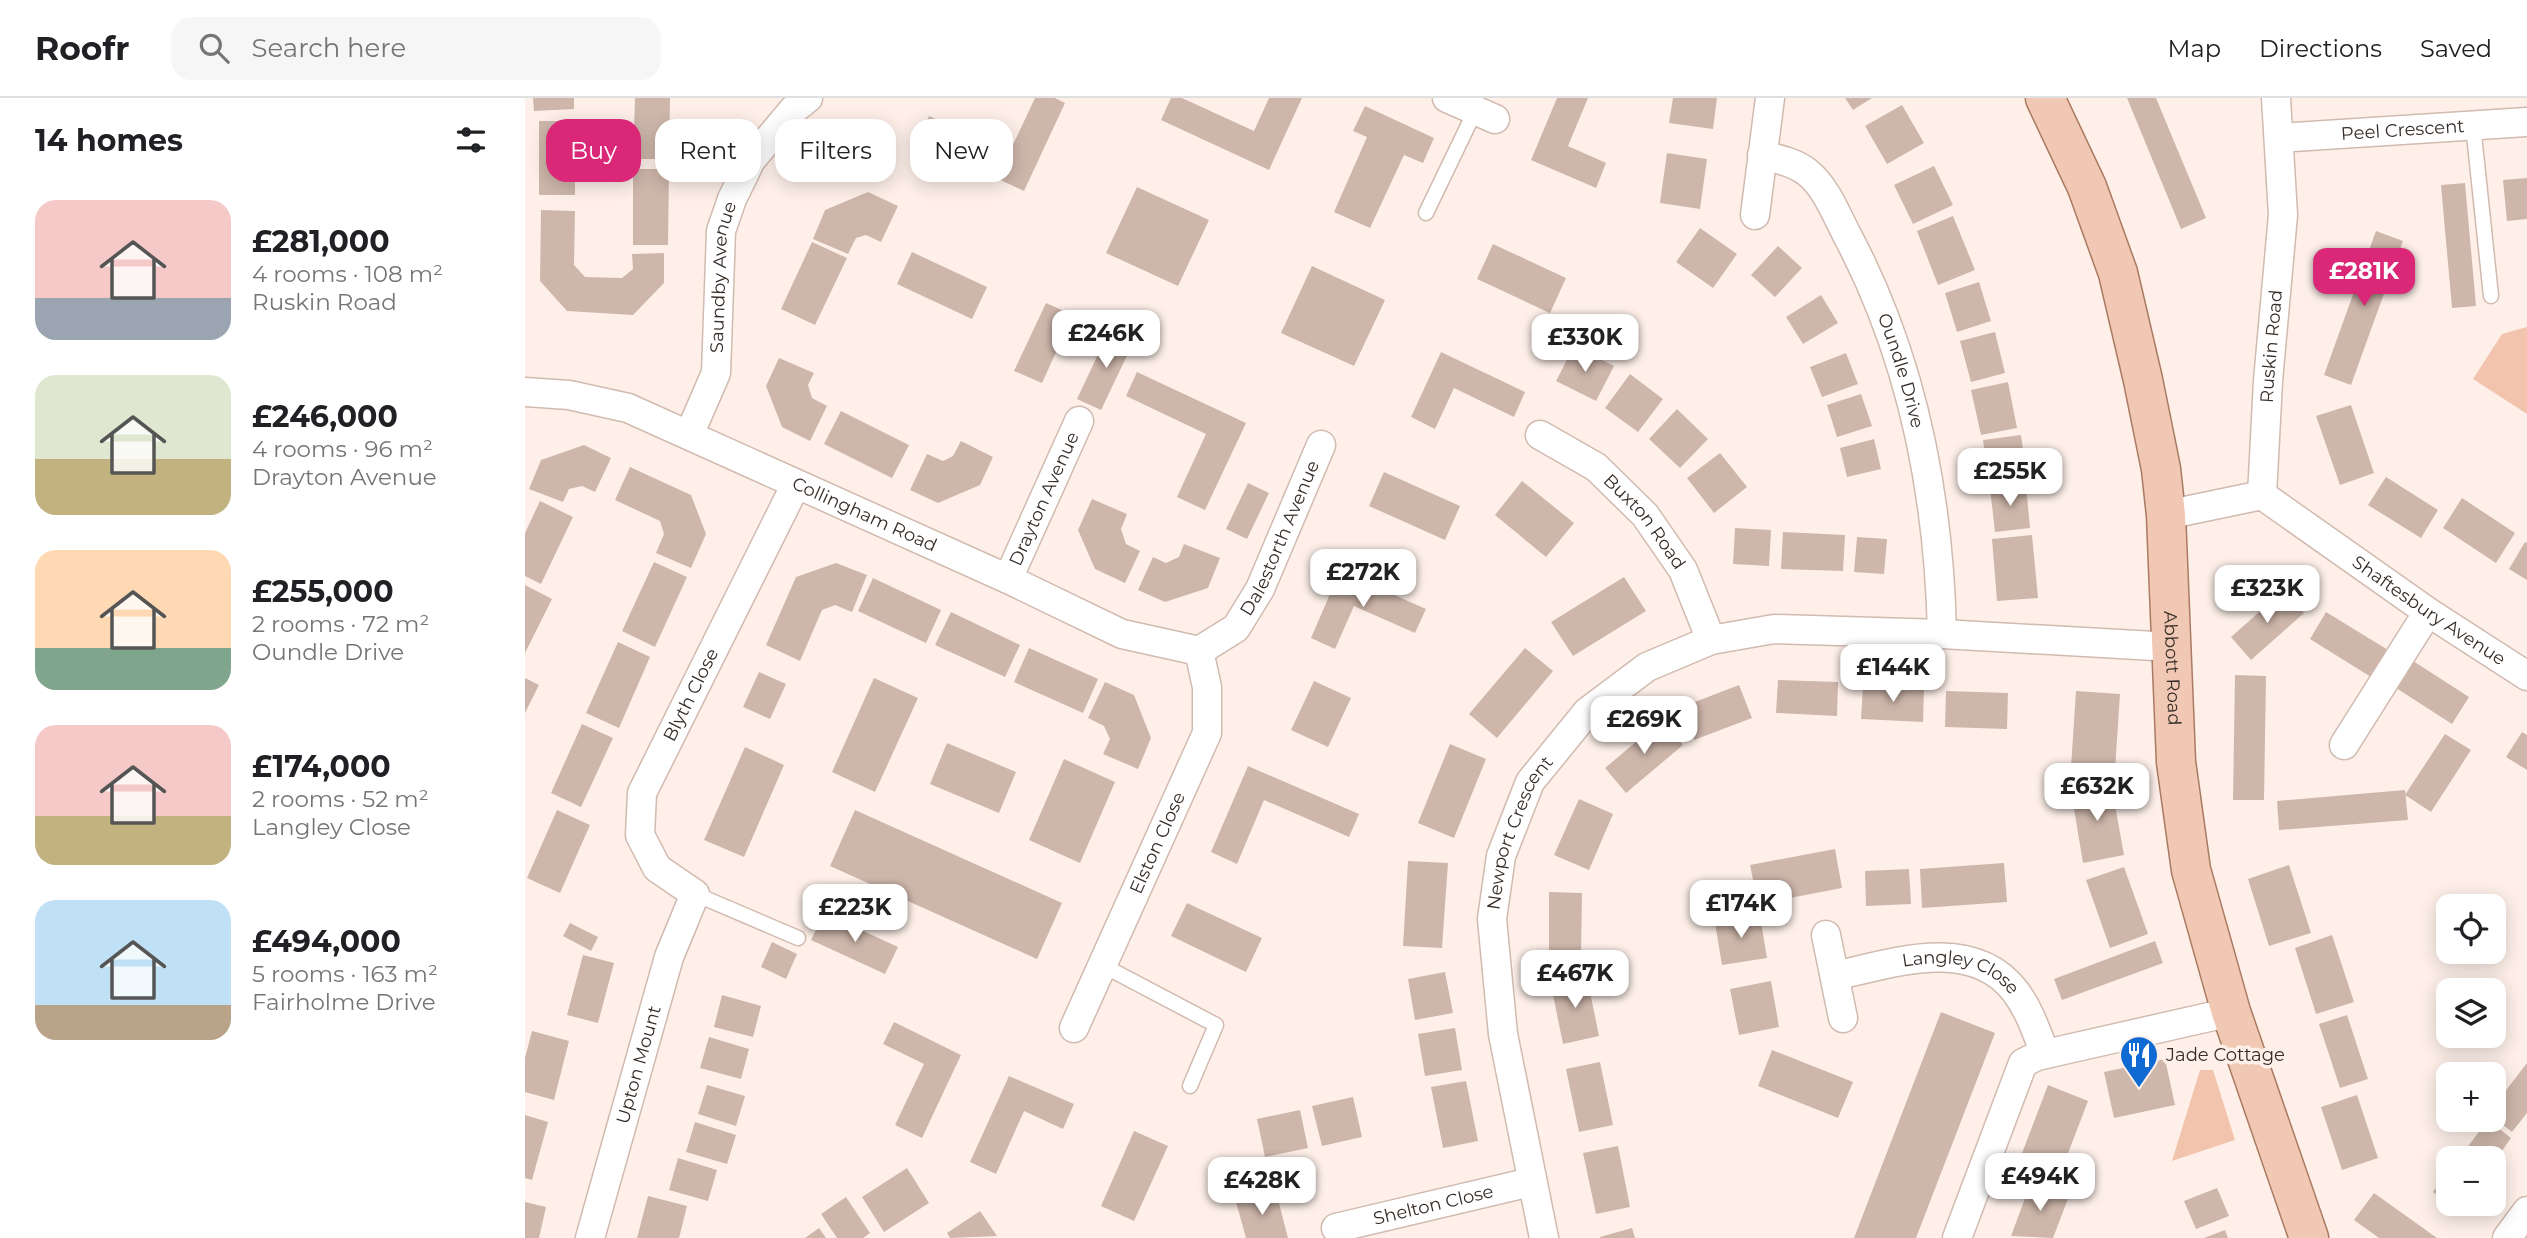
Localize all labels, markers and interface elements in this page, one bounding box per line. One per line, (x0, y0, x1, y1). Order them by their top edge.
search box (171, 17, 661, 80)
text: Roofr (35, 28, 129, 68)
icon: search (195, 29, 233, 67)
text: Search here (251, 32, 406, 64)
text: Map (2168, 34, 2221, 63)
text: Directions (2259, 34, 2382, 63)
text: Saved (2420, 34, 2492, 63)
street label: Peel Crescent (2340, 115, 2465, 145)
chip: Buy (546, 119, 641, 182)
chip: Rent (655, 119, 761, 182)
chip: Filters (775, 119, 896, 182)
chip: New (910, 119, 1013, 182)
icon: filters (452, 121, 490, 159)
text: 14 homes (35, 122, 183, 159)
street label: Saundby Avenue (706, 198, 741, 353)
text: £281,000 (252, 223, 390, 260)
icon: home (91, 228, 175, 312)
pin: £281K (2315, 248, 2413, 308)
text: £281K (2329, 257, 2399, 285)
text: 4 rooms · 108 m² (252, 260, 443, 288)
text: Ruskin Road (252, 288, 397, 316)
street label: Ruskin Road (2256, 289, 2287, 404)
pin: £246K (1057, 310, 1155, 370)
street label: Oundle Drive (1873, 310, 1929, 430)
pin: £330K (1536, 314, 1634, 374)
text: £246K (1068, 319, 1144, 347)
text: £330K (1548, 323, 1622, 351)
text: £246,000 (252, 398, 398, 435)
icon: home (91, 403, 175, 487)
street label: Drayton Avenue (1004, 428, 1084, 569)
text: 4 rooms · 96 m² (252, 435, 433, 463)
pin: £255K (1961, 448, 2059, 508)
street label: Dalestorth Avenue (1235, 457, 1324, 620)
text: £255K (1974, 457, 2046, 485)
text: Drayton Avenue (252, 463, 437, 491)
street label: Buxton Road (1599, 469, 1690, 574)
street label: Collingham Road (789, 472, 940, 557)
pin: £272K (1314, 550, 1412, 609)
street label: Shaftesbury Avenue (2348, 551, 2510, 670)
text: £272K (1326, 558, 1400, 586)
pin: £323K (2218, 566, 2316, 625)
text: £255,000 (252, 573, 394, 610)
text: £323K (2231, 574, 2303, 602)
icon: home (91, 578, 175, 662)
text: 2 rooms · 72 m² (252, 610, 429, 638)
street label: Abbott Road (2159, 610, 2186, 726)
text: Oundle Drive (252, 638, 404, 666)
pin: £144K (1844, 644, 1942, 704)
street label: Blyth Close (659, 645, 723, 745)
text: £144K (1856, 653, 1930, 681)
pin: £269K (1595, 696, 1693, 756)
text: £269K (1606, 705, 1682, 733)
text: £174,000 (252, 748, 391, 785)
street label: Newport Crescent (1482, 752, 1558, 911)
icon: home (91, 753, 175, 837)
pin: £632K (2048, 764, 2146, 823)
text: £632K (2060, 772, 2134, 800)
text: 2 rooms · 52 m² (252, 785, 429, 813)
street label: Elston Close (1125, 788, 1190, 897)
text: Langley Close (252, 813, 411, 841)
pin: £174K (1692, 880, 1790, 940)
pin: £223K (806, 884, 904, 944)
text: £174K (1706, 889, 1776, 917)
text: £223K (819, 893, 891, 921)
map controls (2436, 894, 2506, 1216)
button: locate (2436, 894, 2506, 964)
text: £494,000 (252, 923, 401, 960)
icon: home (91, 928, 175, 1012)
street label: Langley Close (1900, 946, 2024, 999)
pin: £467K (1526, 950, 1624, 1010)
text: £467K (1537, 959, 1613, 987)
text: 5 rooms · 163 m² (252, 960, 438, 988)
button: layers (2436, 978, 2506, 1048)
text: Fairholme Drive (252, 988, 436, 1016)
street label: Upton Mount (612, 1003, 666, 1126)
restaurant icon: Jade Cottage (2118, 1034, 2160, 1089)
place label: Jade Cottage (2165, 1044, 2285, 1066)
button: + (2436, 1062, 2506, 1132)
button: − (2436, 1146, 2506, 1216)
pin: £494K (1991, 1154, 2089, 1213)
pin: £428K (1213, 1158, 1311, 1217)
text: £494K (2001, 1162, 2079, 1190)
text: £428K (1224, 1166, 1300, 1194)
street label: Shelton Close (1371, 1180, 1496, 1230)

